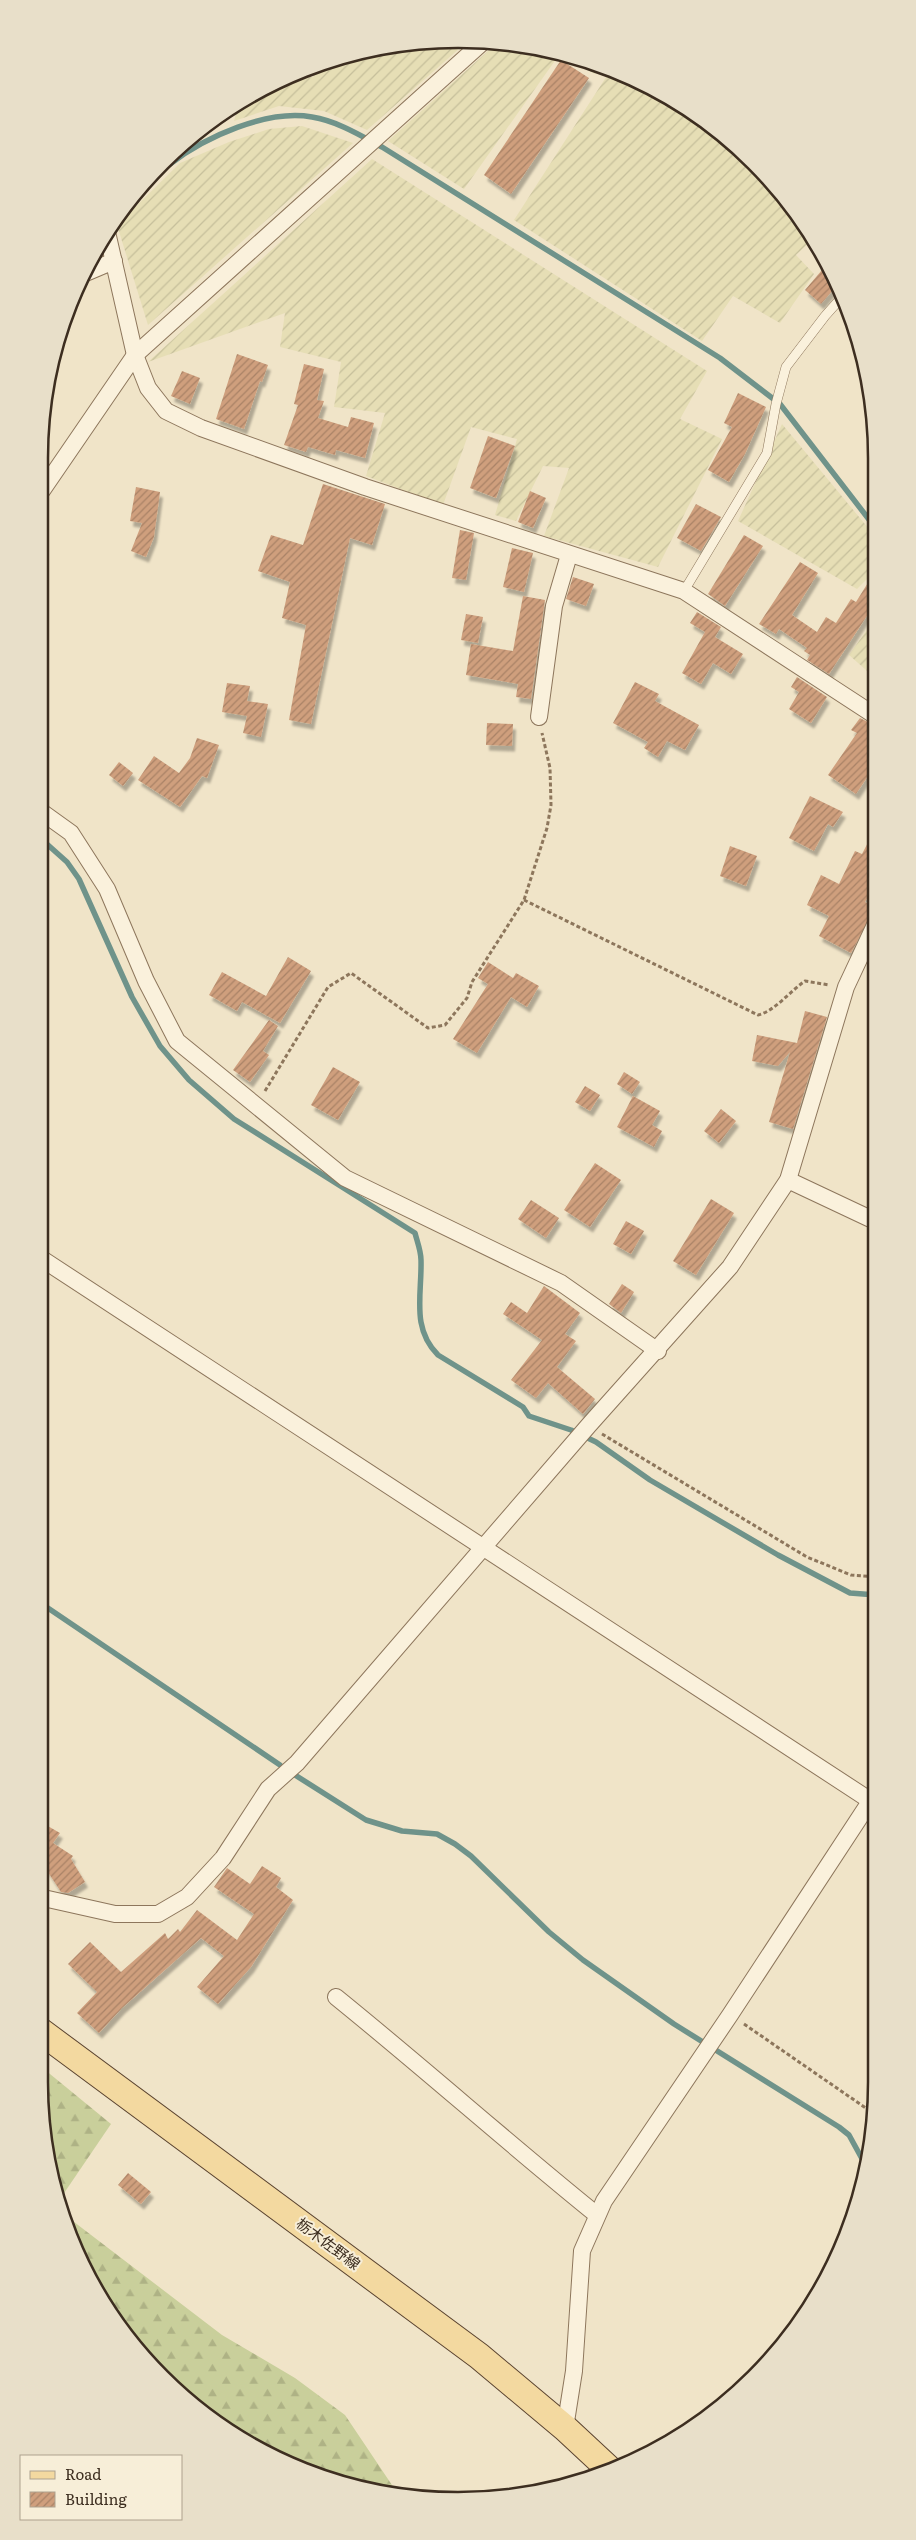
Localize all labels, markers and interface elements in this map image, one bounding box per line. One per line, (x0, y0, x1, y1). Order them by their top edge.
street label: 栃木佐野線 (292, 2211, 366, 2275)
legend (20, 2455, 182, 2520)
text: Road (65, 2462, 101, 2485)
text: Building (65, 2487, 127, 2510)

